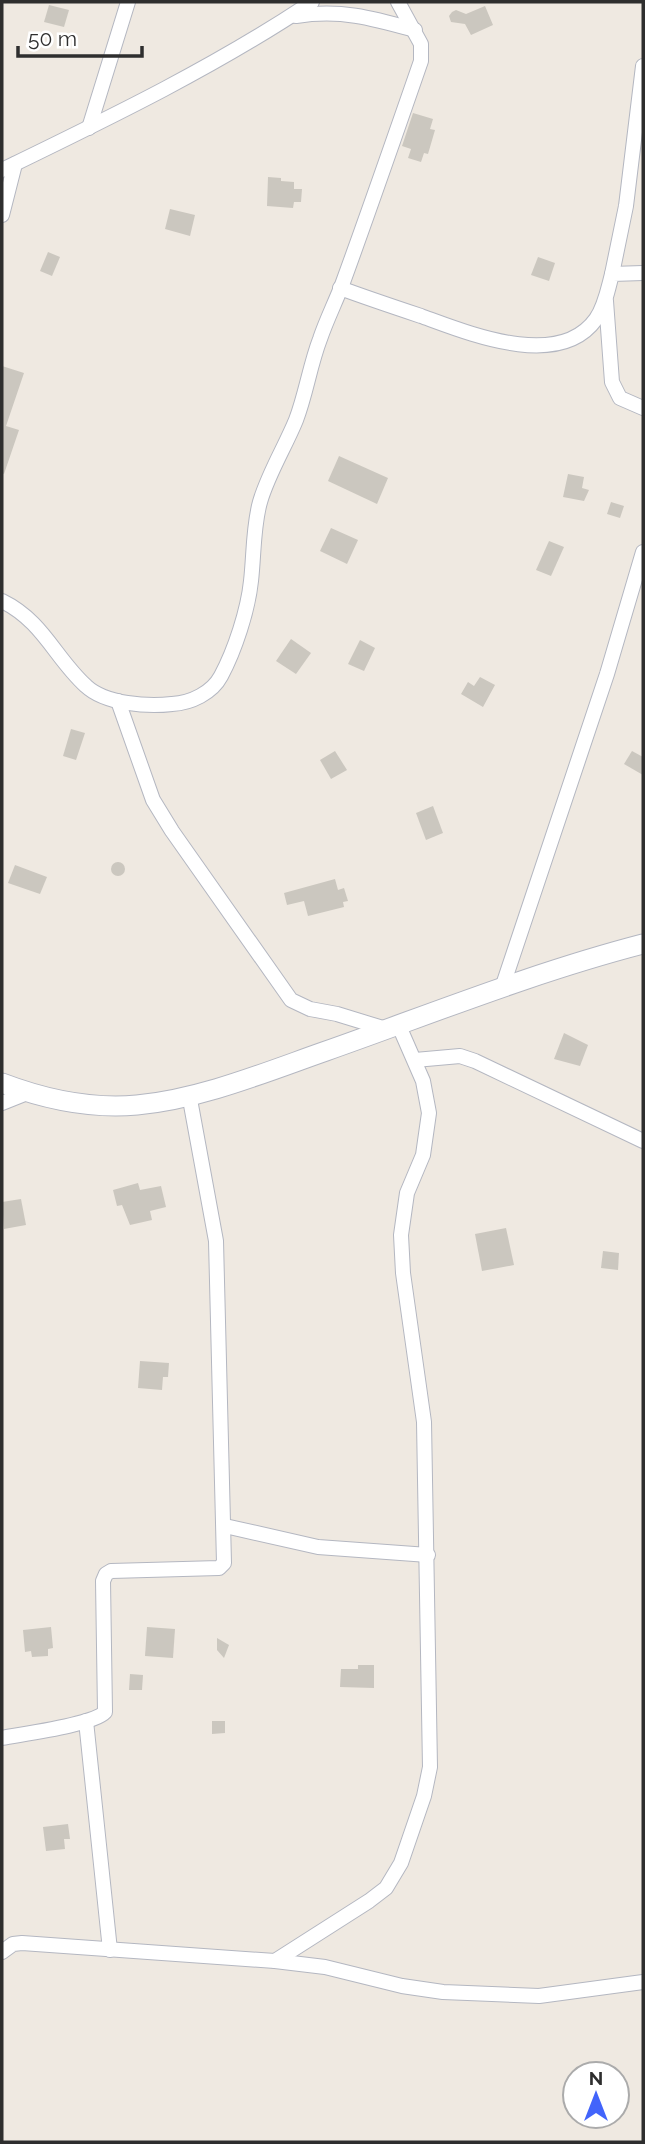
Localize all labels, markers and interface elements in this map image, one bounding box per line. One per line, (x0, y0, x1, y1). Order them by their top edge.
scale bar (18, 14, 142, 58)
text: 50 m (28, 26, 77, 51)
north arrow (561, 2060, 631, 2130)
text: N (589, 2067, 603, 2089)

